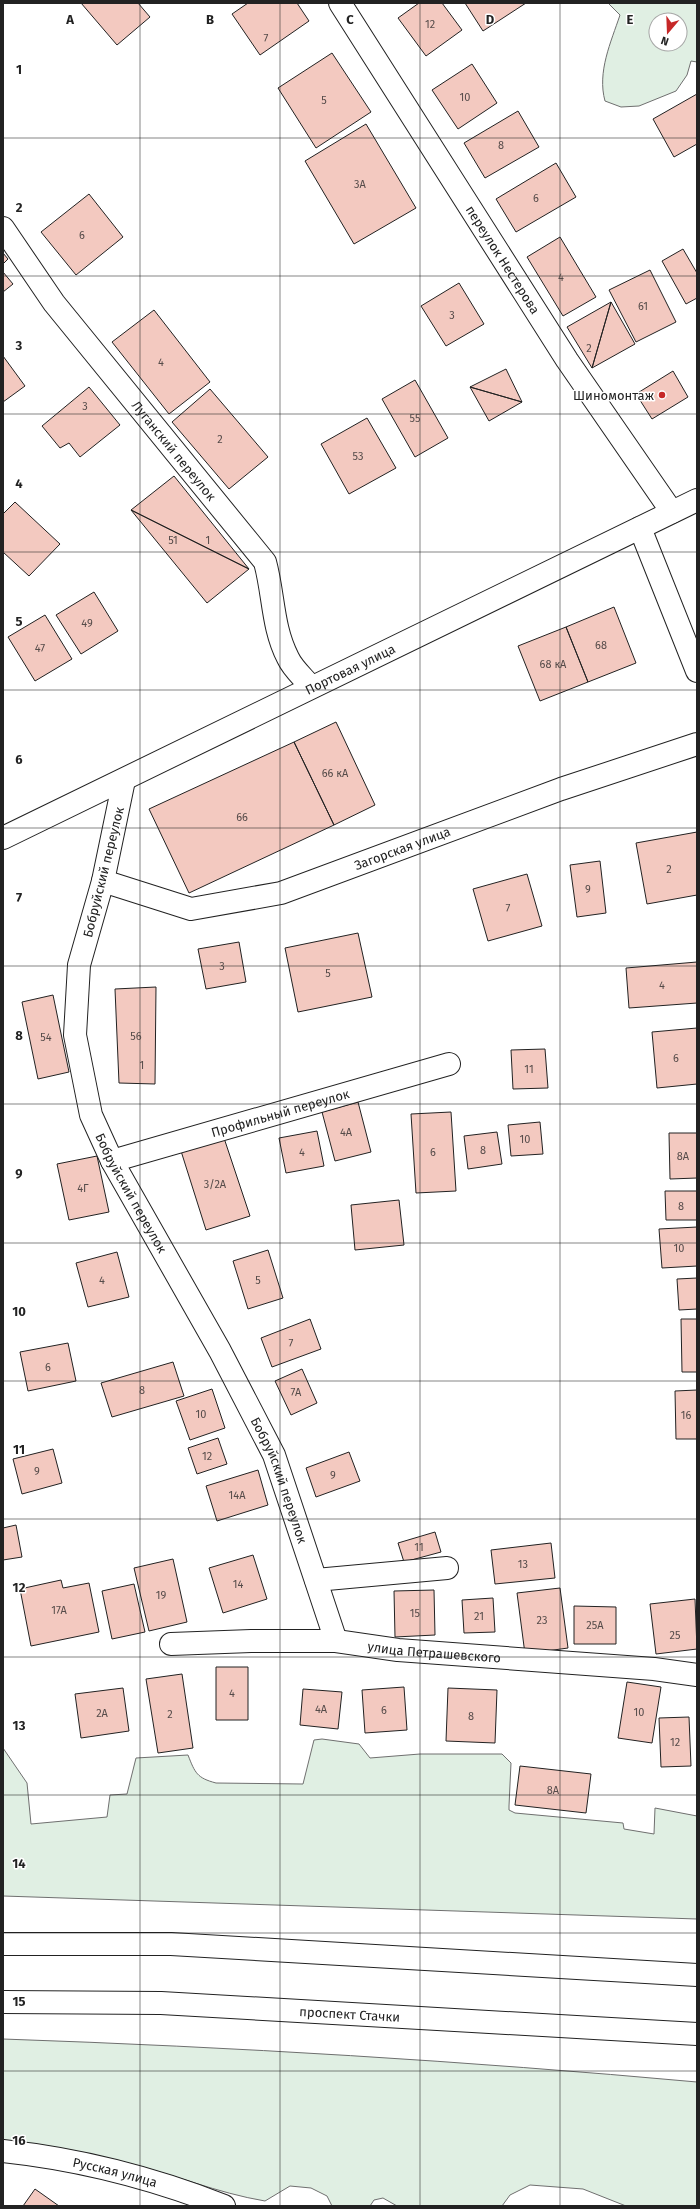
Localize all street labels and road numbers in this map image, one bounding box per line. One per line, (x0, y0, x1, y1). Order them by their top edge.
street label: переулок Нестерова (463, 203, 543, 317)
street label: Луганский переулок (129, 398, 219, 504)
street label: Портовая улица (303, 641, 398, 698)
street label: Бобруйский переулок (80, 805, 127, 939)
street label: Загорская улица (352, 824, 452, 873)
street label: Профильный переулок (210, 1086, 351, 1140)
street label: Бобруйский переулок (92, 1131, 170, 1256)
street label: Бобруйский переулок (248, 1415, 310, 1546)
street label: улица Петрашевского (367, 1639, 501, 1666)
street label: проспект Стачки (299, 2004, 400, 2025)
street label: Русская улица (71, 2155, 159, 2190)

